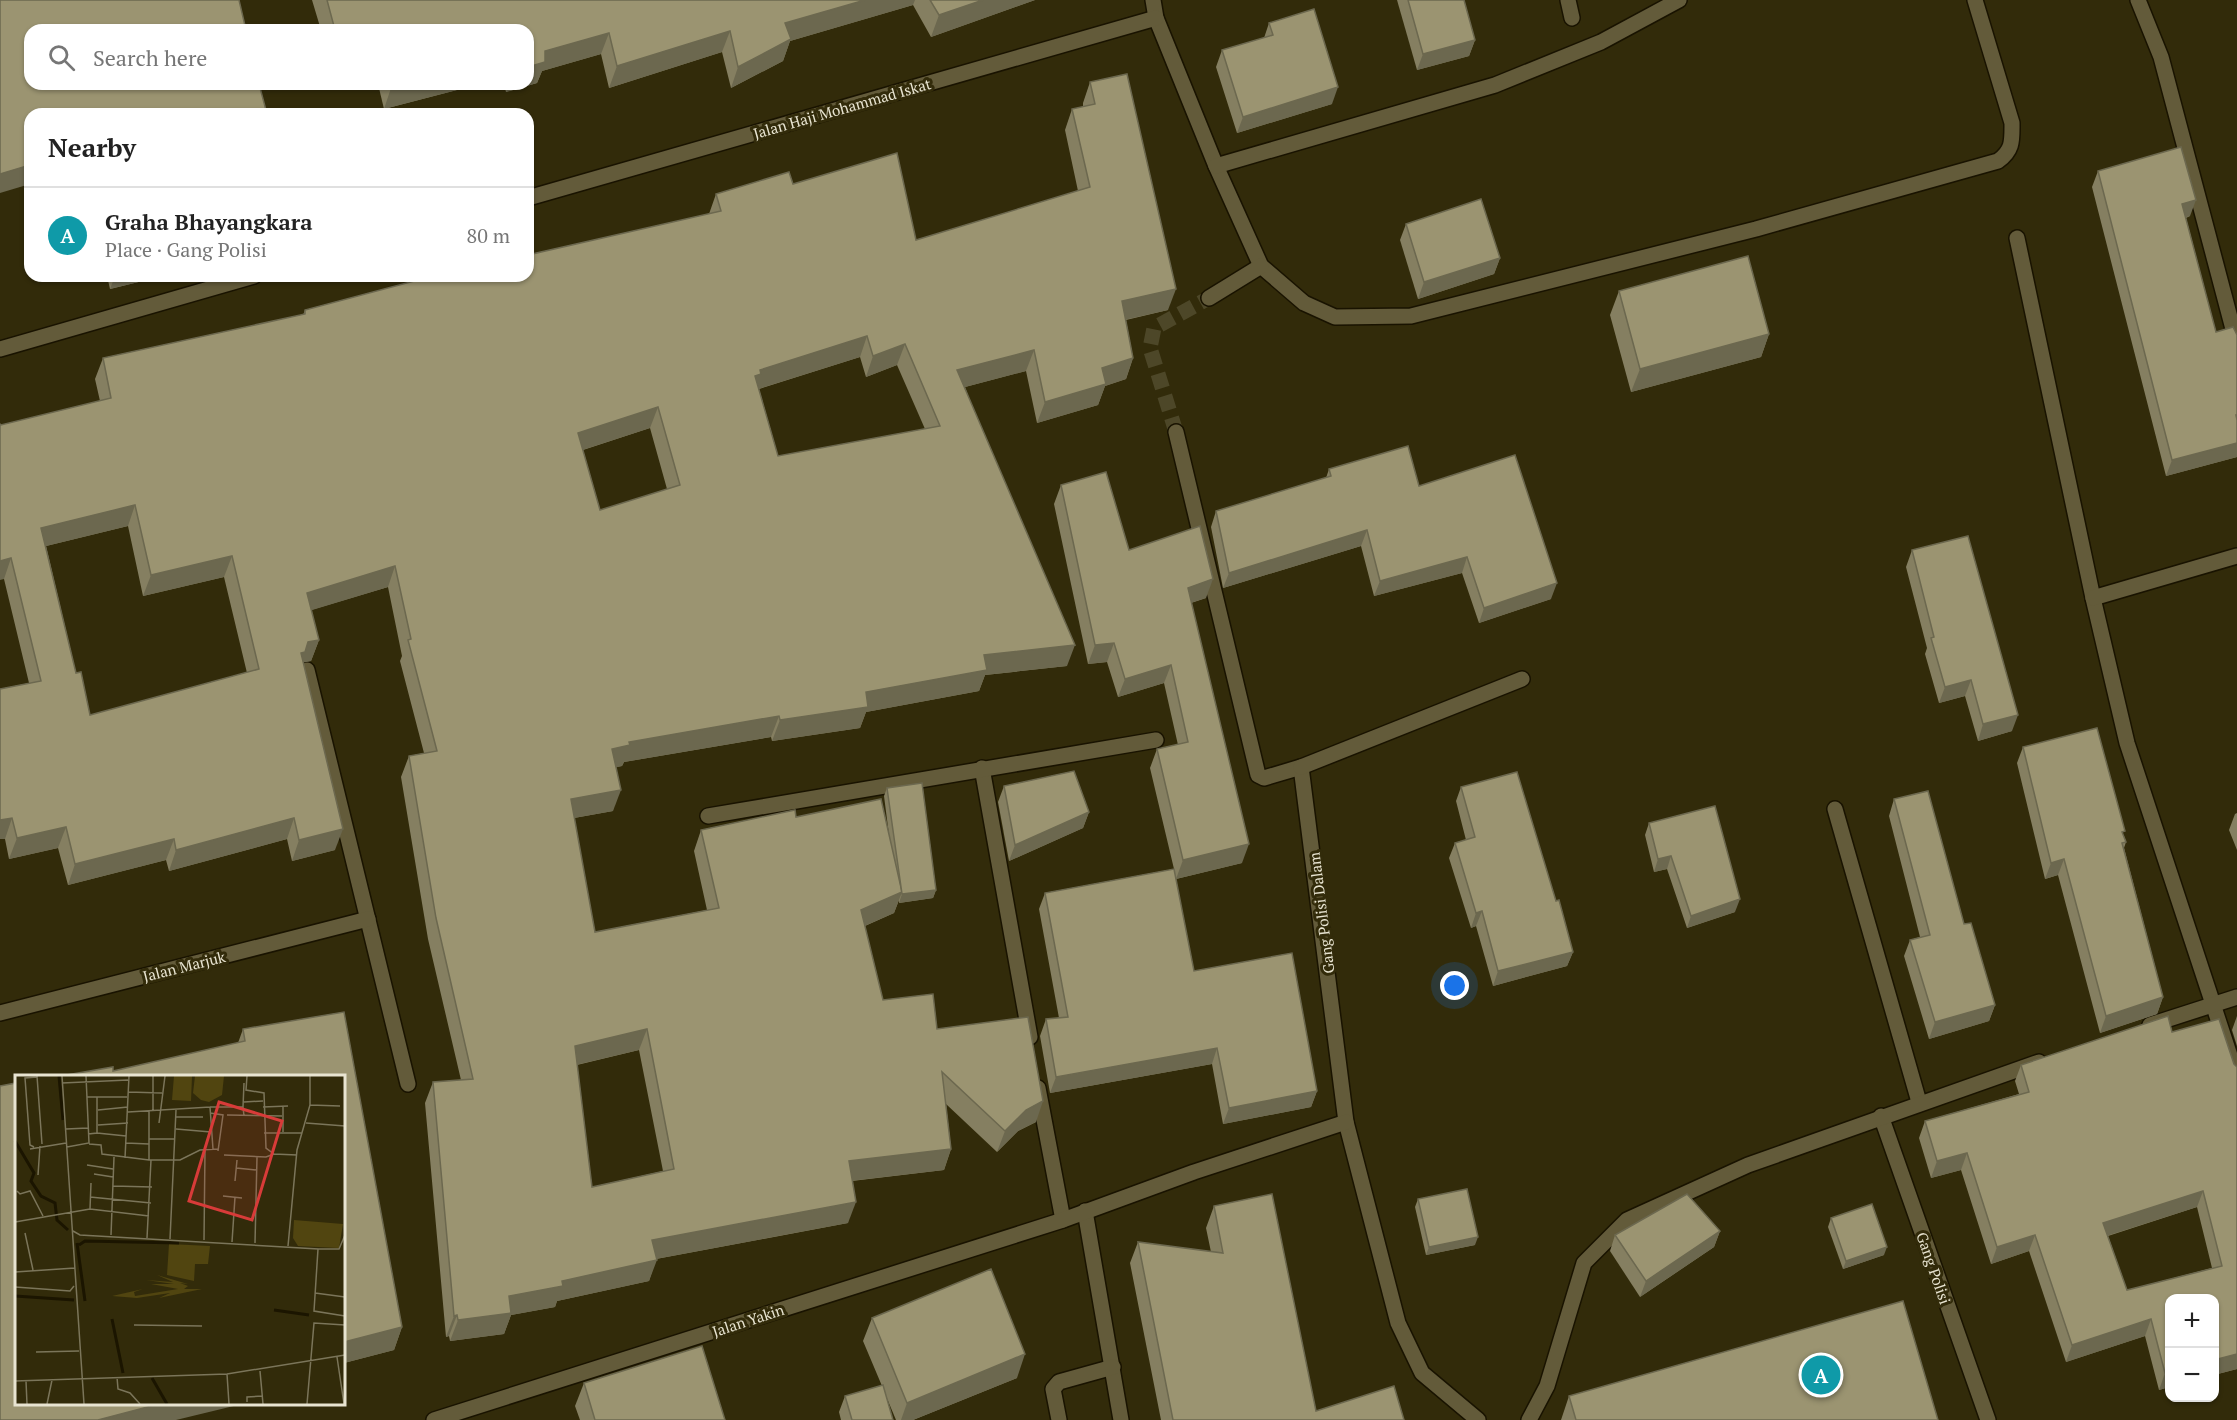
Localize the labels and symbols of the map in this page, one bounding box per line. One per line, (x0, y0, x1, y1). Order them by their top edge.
street label: Jalan Haji Mohammad Iskat (751, 73, 934, 143)
street label: Gang Polisi Dalam (1304, 851, 1338, 975)
street label: Jalan Marjuk (141, 946, 228, 986)
your location (1440, 971, 1469, 1000)
inset map (15, 1075, 345, 1405)
street label: Gang Polisi (1912, 1229, 1956, 1307)
street label: Jalan Yakin (709, 1299, 787, 1341)
pin: A (1802, 1352, 1840, 1398)

